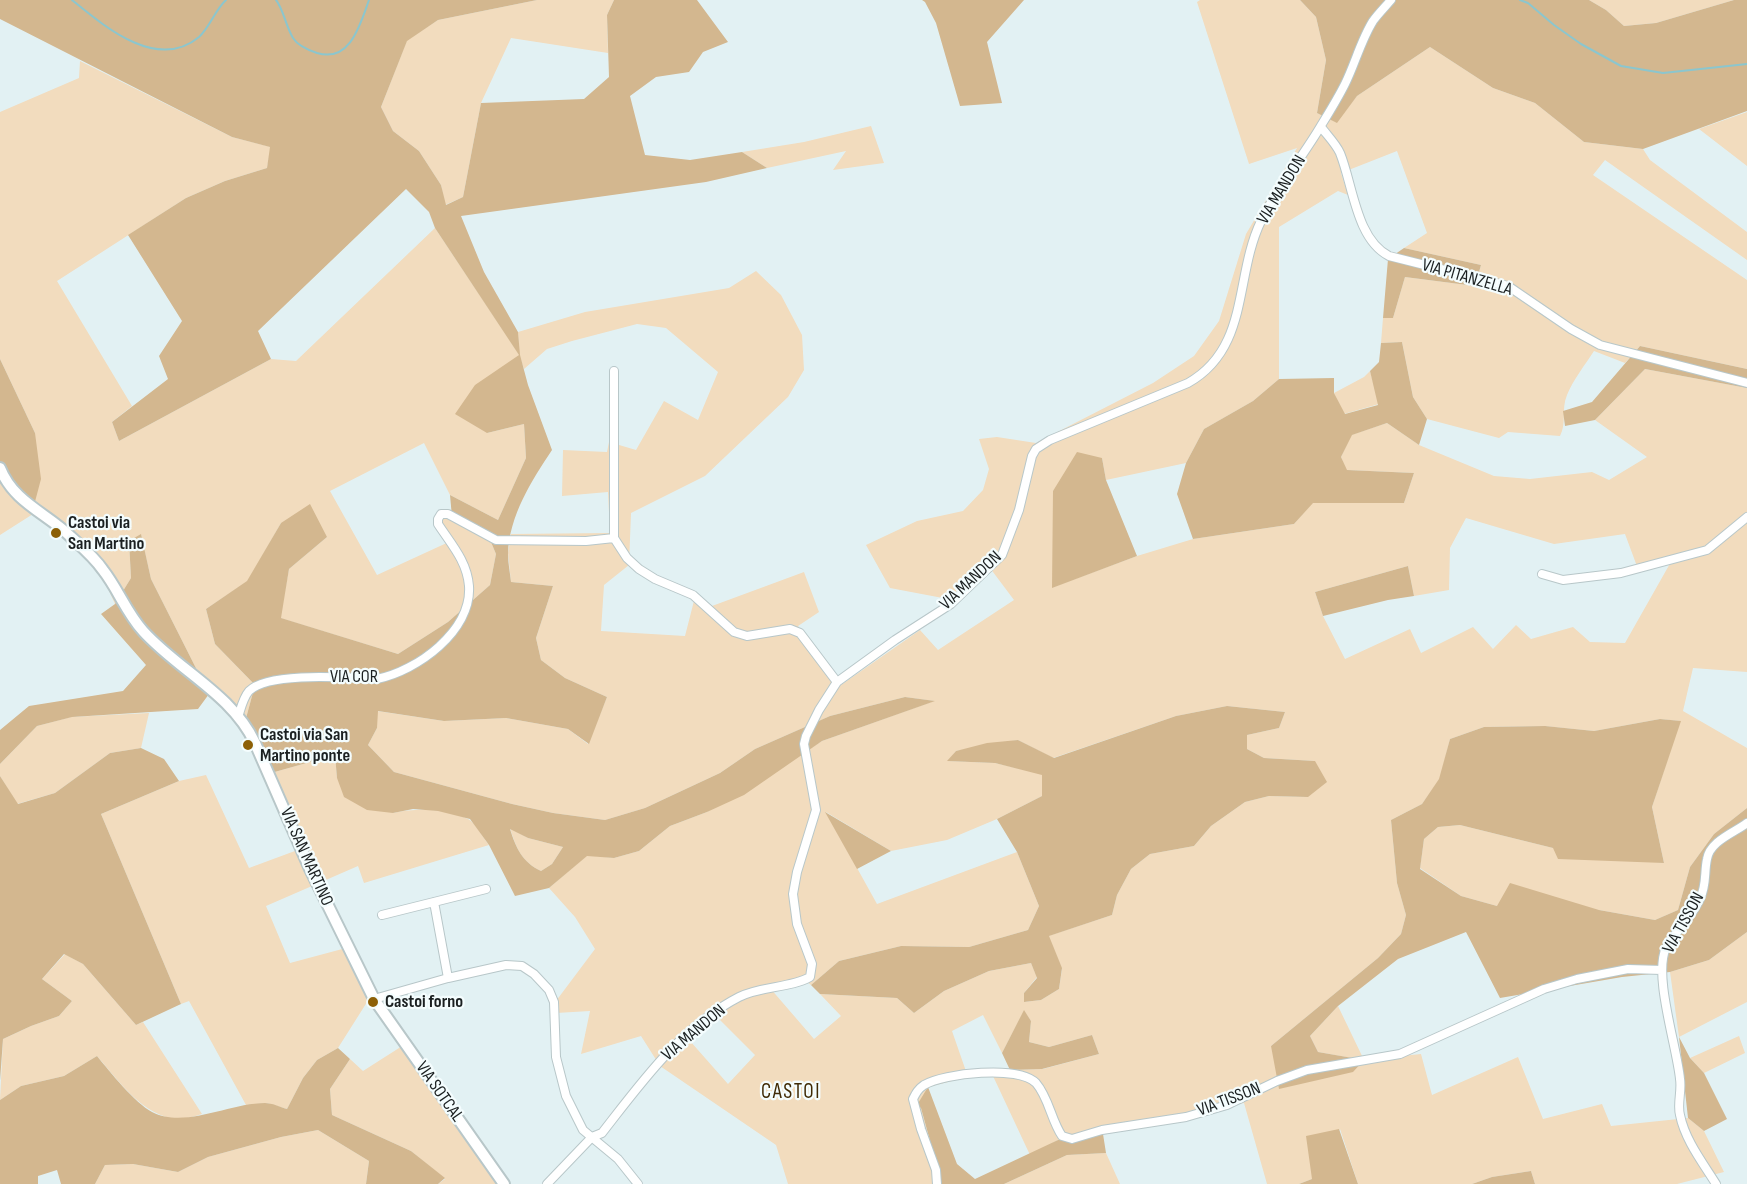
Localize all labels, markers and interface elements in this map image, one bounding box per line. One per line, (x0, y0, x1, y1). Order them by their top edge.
street label: VIA MANDON (1253, 152, 1311, 228)
street label: VIA PITANZELLA (1419, 255, 1515, 301)
place label: Castoi via San Martino (68, 512, 144, 554)
marker: Castoi via San Martino (49, 526, 63, 540)
street label: VIA MANDON (936, 547, 1006, 615)
street label: VIA COR (330, 666, 378, 688)
place label: Castoi via San Martino ponte (260, 724, 350, 766)
marker: Castoi via San Martino ponte (241, 738, 255, 752)
street label: VIA SAN MARTINO (275, 805, 337, 909)
street label: VIA TISSON (1658, 889, 1710, 957)
place label: Castoi forno (385, 991, 463, 1013)
marker: Castoi forno (366, 995, 380, 1009)
street label: VIA MANDON (658, 1000, 730, 1066)
street label: VIA SOTCAL (410, 1058, 468, 1126)
street label: VIA TISSON (1194, 1078, 1264, 1122)
district label: CASTOI (761, 1080, 821, 1106)

